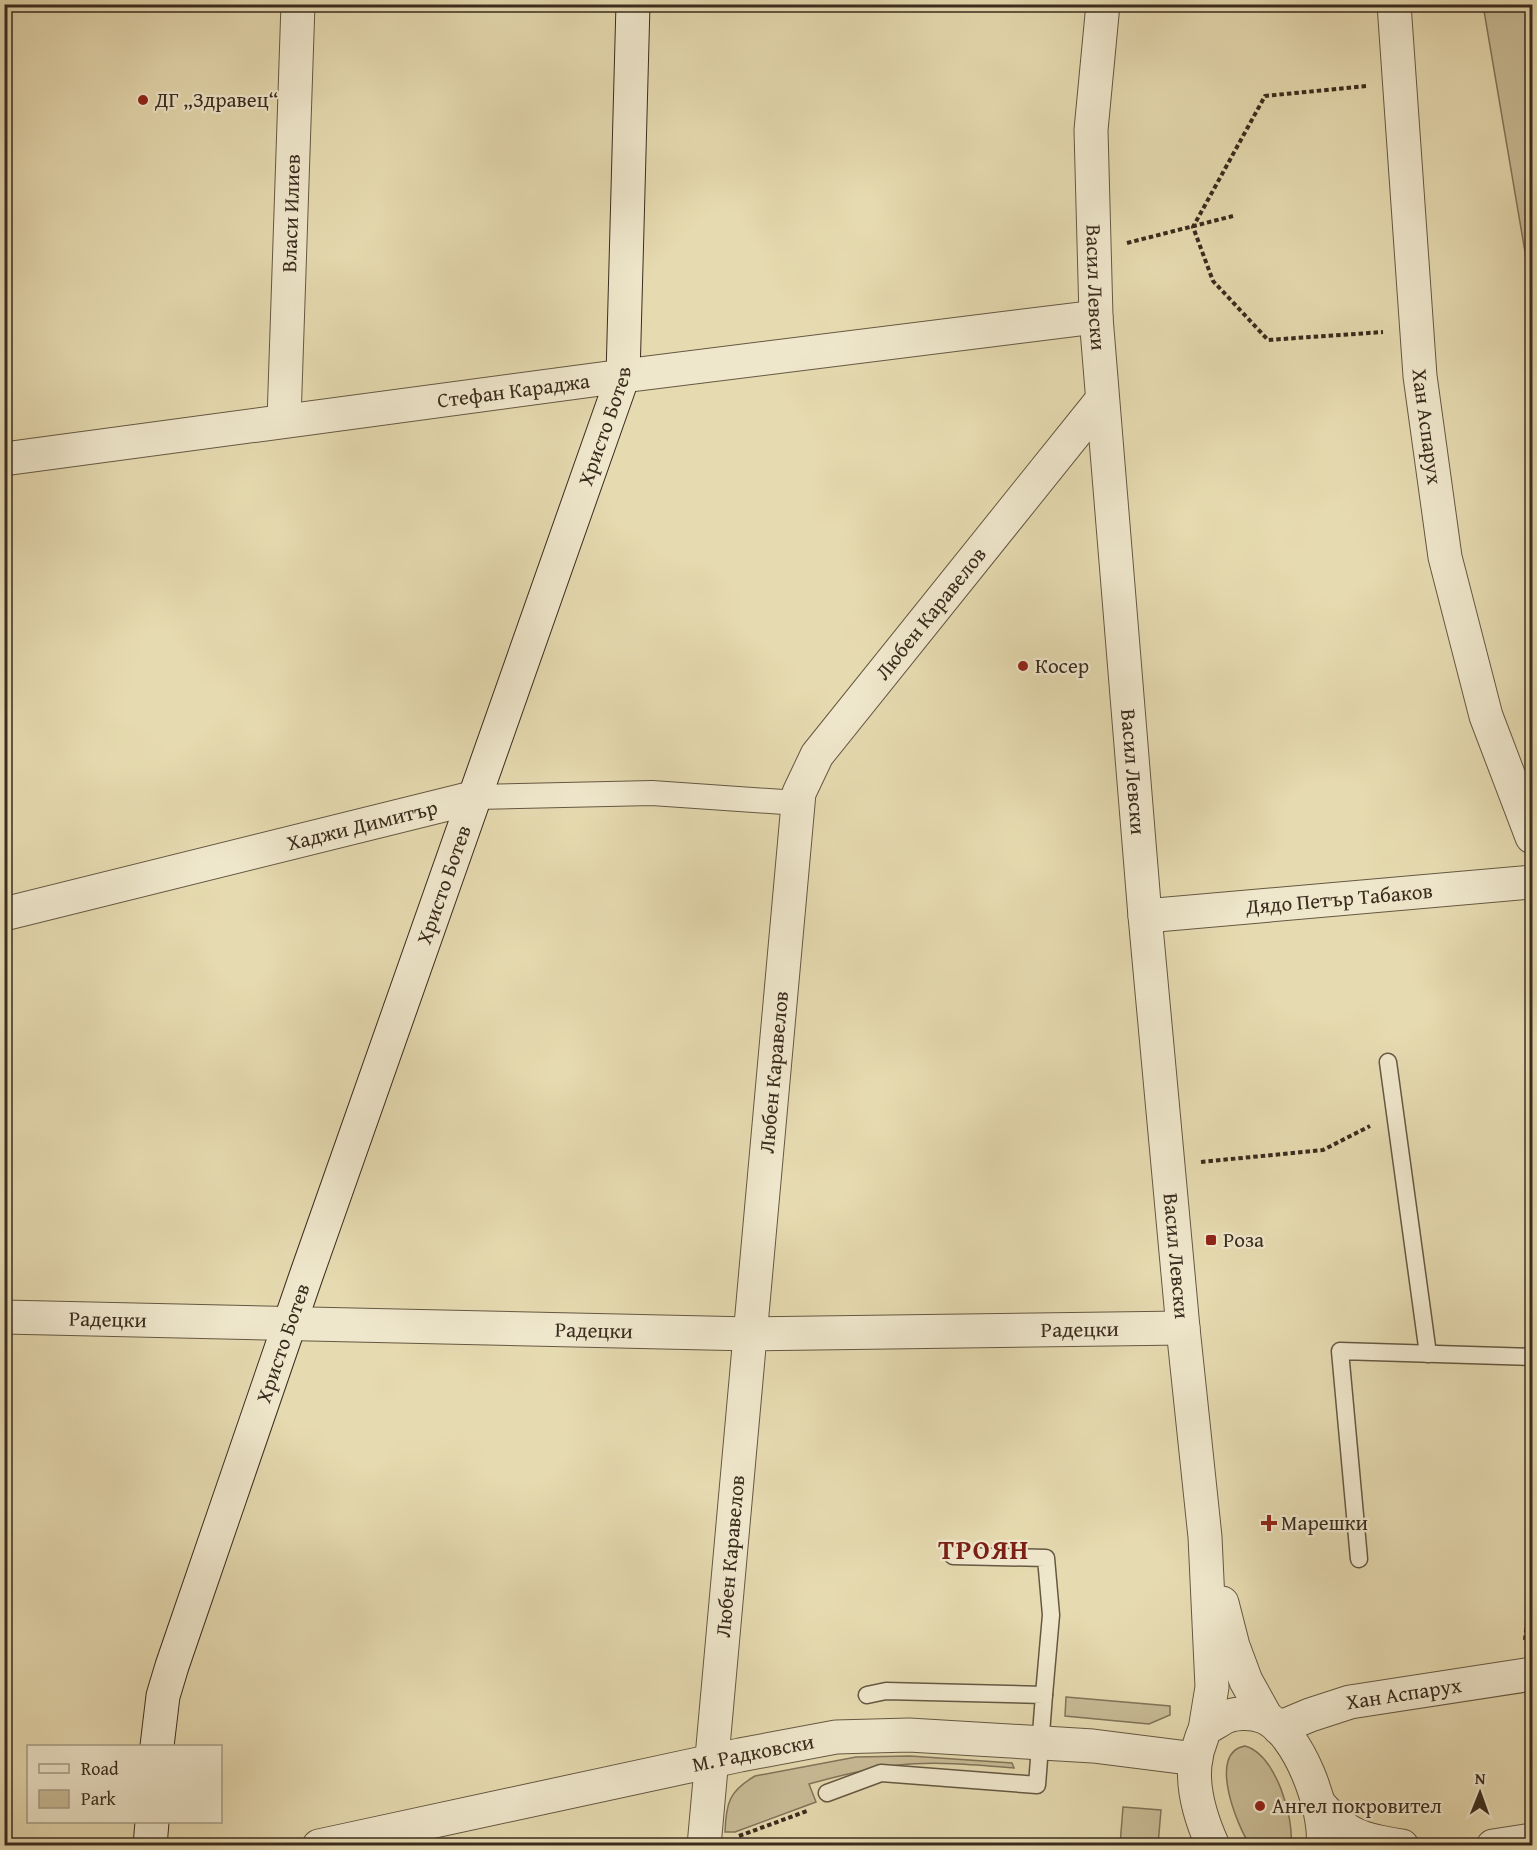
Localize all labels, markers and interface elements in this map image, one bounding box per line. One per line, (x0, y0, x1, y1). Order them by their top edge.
place label: ДГ „Здравец“ (154, 84, 278, 115)
marker: ДГ „Здравец“ (136, 93, 150, 107)
street label: Власи Илиев (273, 153, 308, 273)
street label: Васил Левски (1079, 224, 1115, 352)
street label: Стефан Караджа (435, 365, 591, 416)
street label: Христо Ботев (570, 367, 638, 490)
street label: Хан Аспарух (1405, 368, 1451, 487)
street label: Любен Каравелов (867, 540, 993, 686)
place label: Косер (1035, 650, 1089, 681)
marker: Косер (1016, 659, 1030, 673)
street label: Васил Левски (1113, 708, 1154, 836)
street label: Хаджи Димитър (283, 791, 441, 858)
street label: Христо Ботев (408, 821, 479, 948)
street label: Дядо Петър Табаков (1244, 875, 1434, 922)
street label: Любен Каравелов (751, 990, 796, 1155)
street label: Васил Левски (1156, 1192, 1198, 1320)
place label: Роза (1223, 1224, 1264, 1255)
marker: Роза (1204, 1233, 1218, 1247)
street label: Христо Ботев (248, 1279, 317, 1407)
street label: Радецки (69, 1302, 147, 1335)
street label: Радецки (1041, 1313, 1119, 1345)
street label: Радецки (555, 1314, 633, 1346)
street label: Любен Каравелов (707, 1474, 752, 1639)
place label: Марешки (1281, 1507, 1368, 1538)
marker: Марешки (1262, 1516, 1276, 1530)
district label: ТРОЯН (938, 1529, 1030, 1569)
street label: Хан Аспарух (1344, 1669, 1464, 1717)
street label: М. Радковски (689, 1725, 817, 1780)
legend (27, 1745, 222, 1823)
text: Road (81, 1755, 119, 1782)
north arrow (1450, 1763, 1510, 1823)
text: N (1475, 1766, 1486, 1790)
text: Park (81, 1785, 117, 1812)
place label: Ангел покровител (1272, 1790, 1442, 1821)
marker: Ангел покровител (1253, 1799, 1267, 1813)

